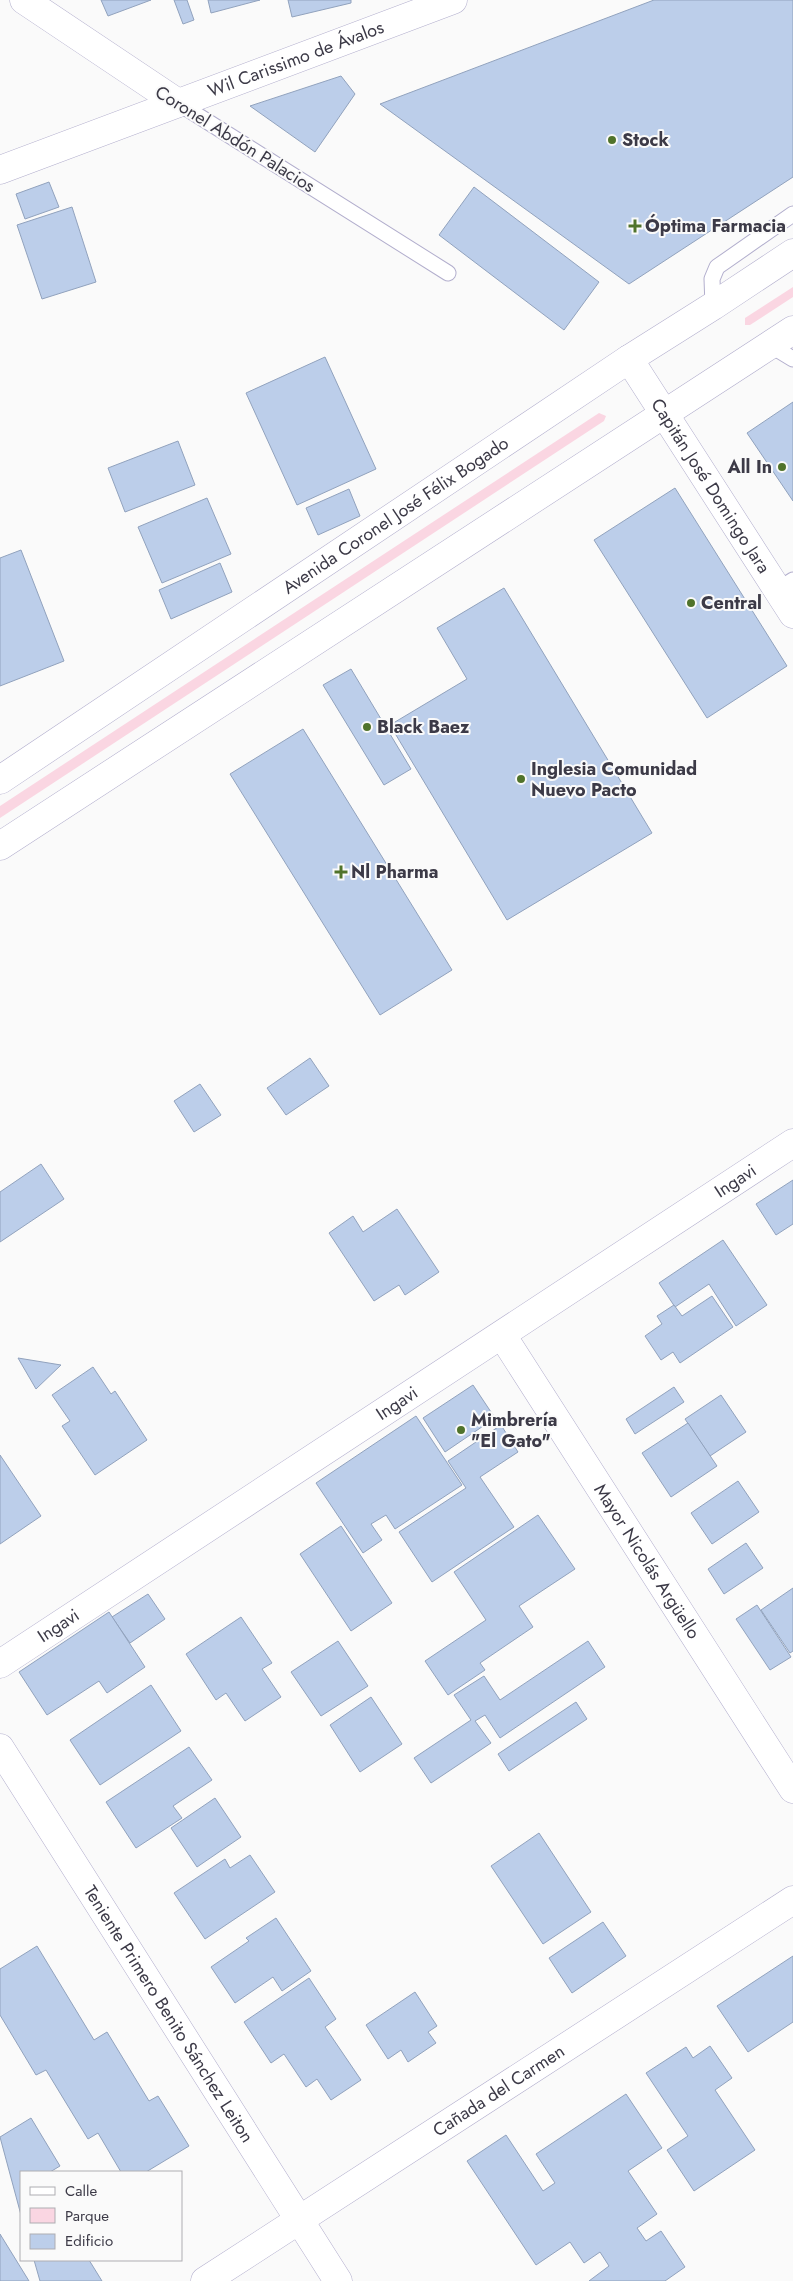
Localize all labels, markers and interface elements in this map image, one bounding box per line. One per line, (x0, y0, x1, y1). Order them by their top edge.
street label: Wil Carissimo de Ávalos (204, 14, 388, 104)
street label: Coronel Abdón Palacios (150, 79, 320, 199)
place label: Stock (622, 127, 669, 153)
marker: Stock (606, 134, 618, 146)
place label: Óptima Farmacia (645, 213, 786, 239)
marker: Óptima Farmacia (629, 220, 641, 232)
street label: Capitán José Domingo Jara (645, 393, 777, 579)
street label: Avenida Coronel José Félix Bogado (277, 430, 514, 600)
place label: All In (727, 454, 772, 480)
marker: All In (776, 461, 788, 473)
place label: Central (701, 590, 762, 616)
marker: Central (685, 597, 697, 609)
place label: Black Baez (377, 714, 470, 740)
marker: Black Baez (361, 721, 373, 733)
place label: Inglesia Comunidad Nuevo Pacto (531, 756, 697, 803)
marker: Inglesia Comunidad Nuevo Pacto (515, 773, 527, 785)
place label: Nl Pharma (351, 859, 439, 885)
marker: Nl Pharma (335, 866, 347, 878)
street label: Ingavi (709, 1157, 762, 1204)
street label: Ingavi (371, 1380, 423, 1426)
place label: Mimbrería "El Gato" (471, 1407, 557, 1454)
marker: Mimbrería "El Gato" (455, 1424, 467, 1436)
street label: Mayor Nicolás Argüello (588, 1479, 707, 1644)
street label: Ingavi (32, 1602, 85, 1649)
street label: Teniente Primero Benito Sánchez Leiton (77, 1880, 260, 2148)
street label: Cañada del Carmen (428, 2038, 570, 2143)
legend (20, 2171, 182, 2261)
text: Calle (65, 2180, 97, 2202)
text: Parque (65, 2205, 109, 2227)
text: Edificio (65, 2230, 113, 2252)

